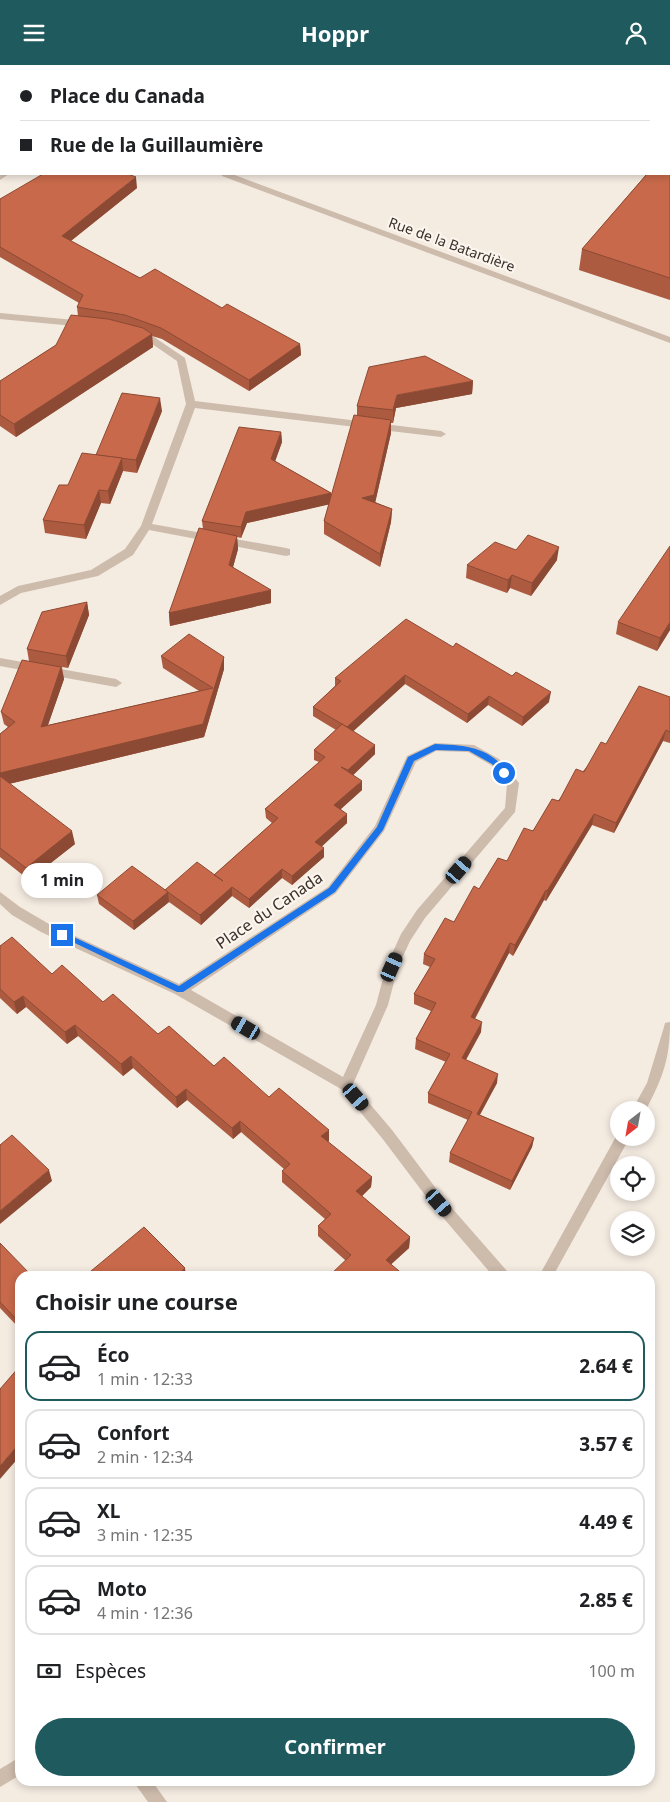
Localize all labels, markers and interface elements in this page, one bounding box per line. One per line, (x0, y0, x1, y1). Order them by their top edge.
text: Hoppr (301, 18, 369, 48)
icon: menu (20, 19, 48, 47)
icon: person (622, 19, 650, 47)
text: Place du Canada (50, 83, 205, 109)
text: Rue de la Guillaumière (50, 132, 263, 158)
street label: Rue de la Batardière (386, 212, 518, 276)
route start (493, 762, 515, 784)
car (443, 854, 474, 886)
callout: 1 min (21, 863, 103, 897)
street label: Place du Canada (211, 866, 327, 954)
text: 1 min (40, 869, 84, 891)
route end (51, 924, 73, 946)
car (379, 950, 404, 984)
car (229, 1014, 262, 1042)
car (340, 1081, 371, 1113)
north arrow (610, 1101, 655, 1146)
map controls (610, 1101, 655, 1256)
button: locate (610, 1156, 655, 1201)
car (423, 1187, 454, 1219)
button: layers (610, 1211, 655, 1256)
text: Choisir une course (35, 1286, 238, 1316)
text: Éco (97, 1342, 129, 1368)
icon: car (37, 1344, 82, 1389)
text: 2.64 € (579, 1353, 633, 1379)
text: 1 min · 12:33 (97, 1368, 193, 1390)
text: Confort (97, 1420, 169, 1446)
icon: car (37, 1422, 82, 1467)
text: 3.57 € (579, 1431, 633, 1457)
text: 2 min · 12:34 (97, 1446, 193, 1468)
text: XL (97, 1498, 120, 1524)
icon: car (37, 1500, 82, 1545)
text: 4.49 € (579, 1509, 633, 1535)
text: 3 min · 12:35 (97, 1524, 193, 1546)
text: Moto (97, 1576, 147, 1602)
icon: car (37, 1578, 82, 1623)
text: 2.85 € (579, 1587, 633, 1613)
text: 4 min · 12:36 (97, 1602, 193, 1624)
icon: cash (35, 1657, 63, 1685)
text: Espèces (75, 1658, 146, 1684)
text: 100 m (588, 1660, 635, 1682)
button: Confirmer (35, 1718, 635, 1776)

